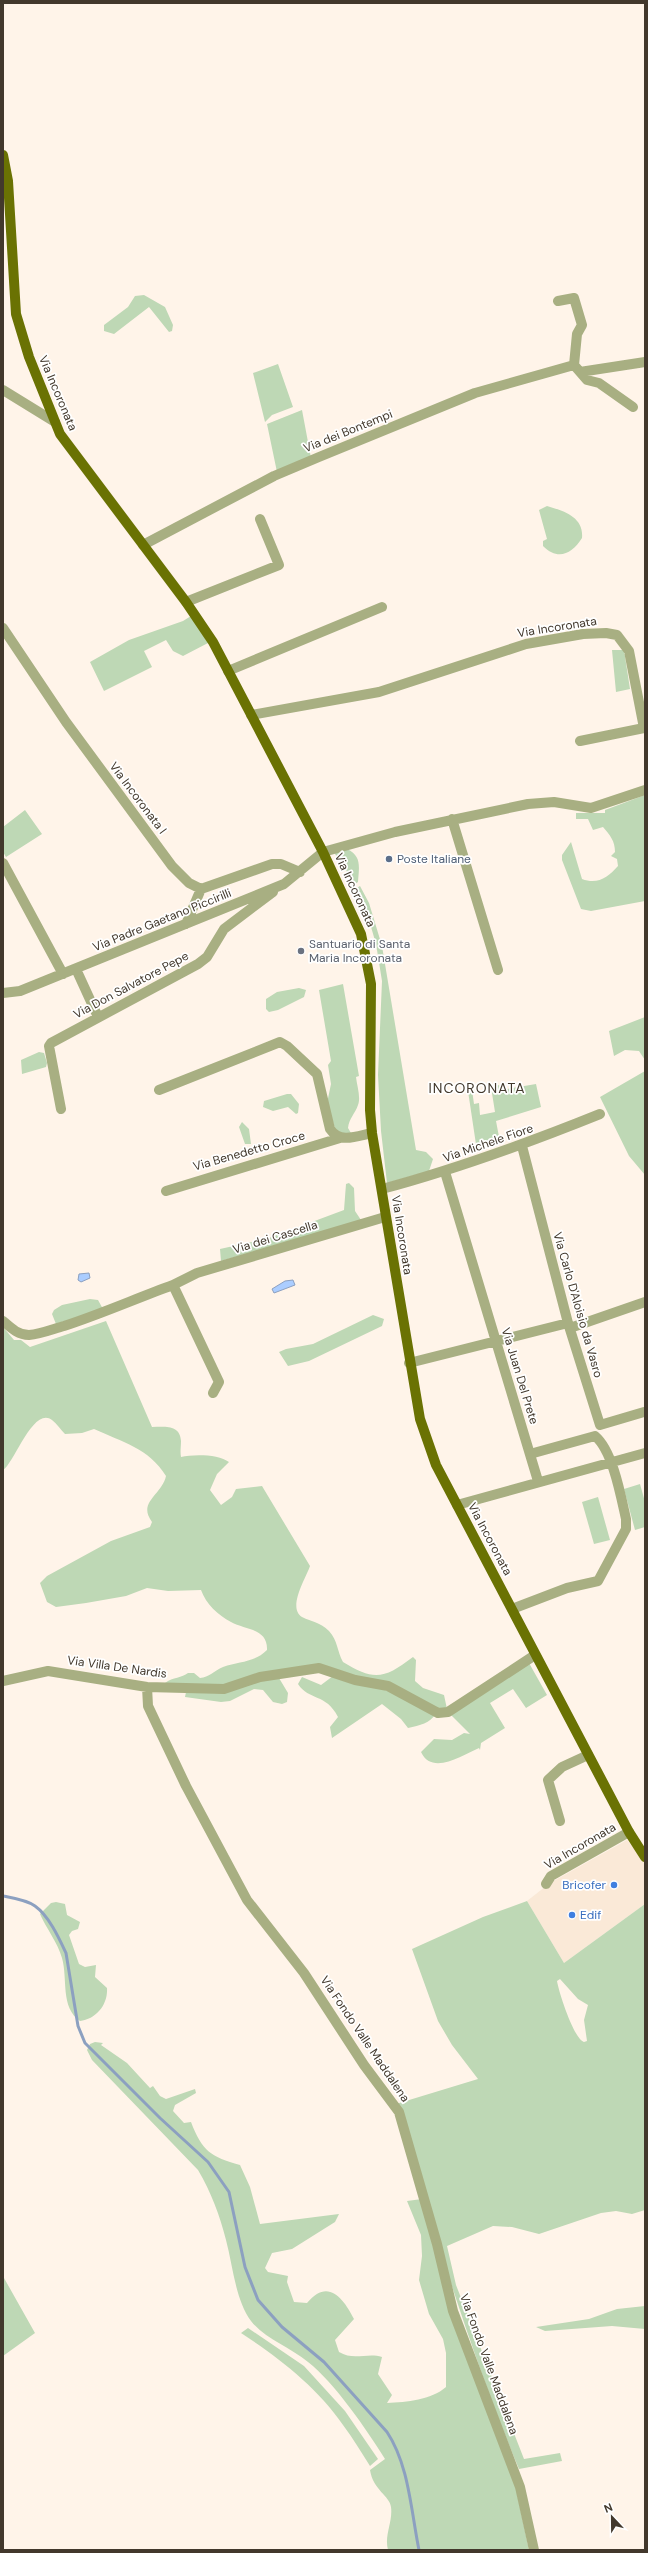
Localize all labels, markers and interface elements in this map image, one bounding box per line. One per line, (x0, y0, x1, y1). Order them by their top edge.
street label: Via Incoronata (35, 353, 81, 433)
street label: Via dei Bontempi (301, 406, 395, 456)
street label: Via Incoronata (516, 613, 598, 641)
street label: Via Incoronata I (106, 759, 170, 837)
street label: Via Incoronata (331, 850, 379, 930)
place label: Poste Italiane (397, 851, 471, 867)
marker: Poste Italiane (384, 854, 394, 864)
street label: Via Padre Gaetano Piccirilli (90, 885, 234, 955)
place label: Santuario di Santa Maria Incoronata (309, 936, 410, 966)
marker: Santuario di Santa Maria Incoronata (296, 946, 306, 956)
street label: Via Don Salvatore Pepe (71, 948, 192, 1022)
district label: INCORONATA (429, 1079, 525, 1097)
street label: Via Michele Fiore (441, 1120, 535, 1166)
street label: Via Benedetto Croce (191, 1127, 307, 1175)
street label: Via Incoronata (388, 1194, 416, 1276)
street label: Via dei Cascella (231, 1217, 319, 1257)
street label: Via Carlo D'Aloisio da Vasro (550, 1230, 606, 1380)
street label: Via Juan Del Prete (498, 1326, 542, 1426)
street label: Via Incoronata (464, 1500, 516, 1578)
street label: Via Villa De Nardis (66, 1652, 168, 1682)
street label: Via Incoronata (541, 1819, 619, 1873)
place label: Bricofer (562, 1877, 607, 1893)
marker: Bricofer (609, 1880, 619, 1890)
place label: Edif (580, 1907, 601, 1923)
marker: Edif (567, 1910, 577, 1920)
street label: Via Fondo Valle Maddalena (317, 1973, 413, 2105)
street label: Via Fondo Valle Maddalena (456, 2291, 522, 2437)
north arrow (592, 2497, 632, 2537)
text: N (602, 2500, 615, 2516)

